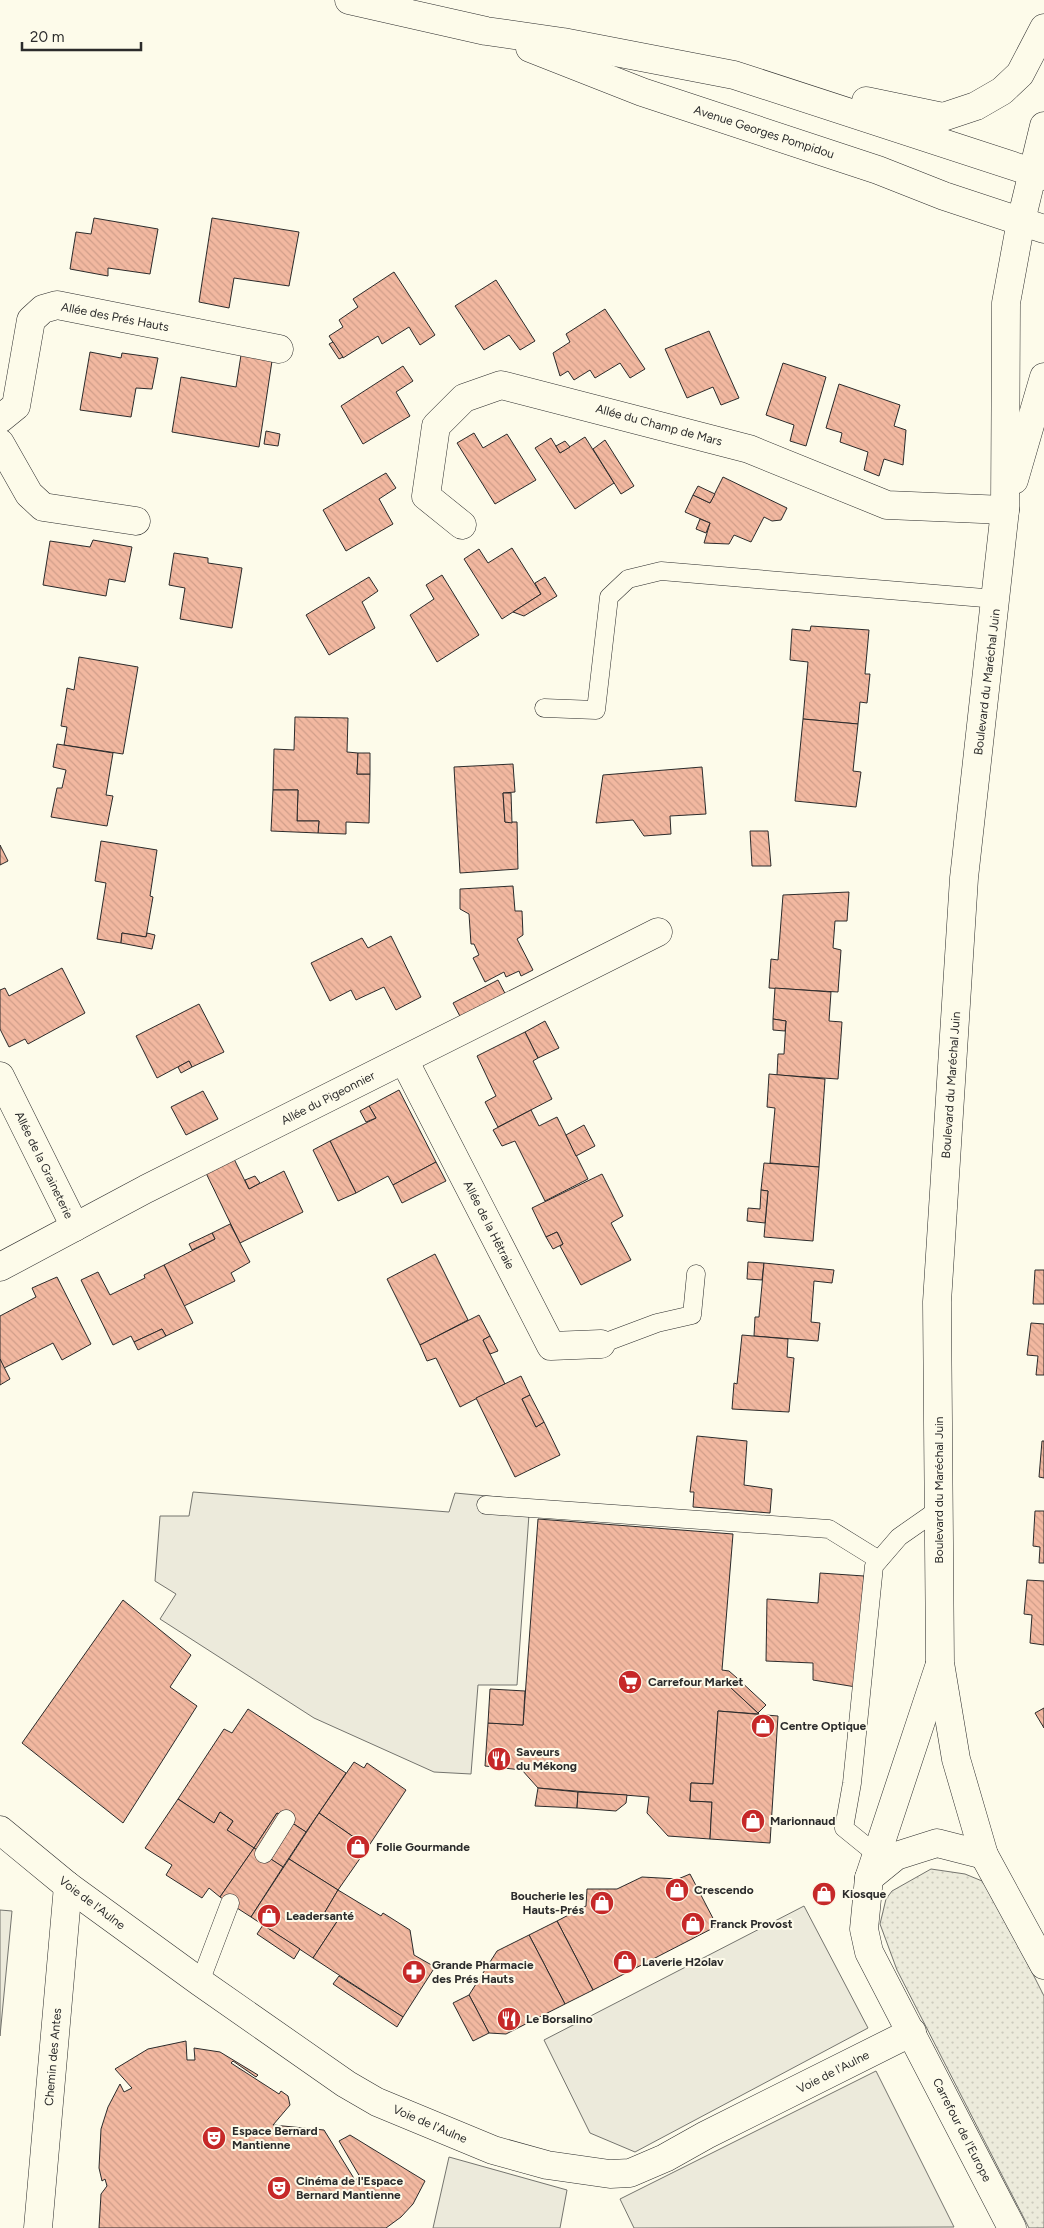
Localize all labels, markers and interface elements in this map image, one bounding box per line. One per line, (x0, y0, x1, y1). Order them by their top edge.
scale bar (22, 20, 141, 52)
text: 20 m (30, 28, 64, 46)
street label: Avenue Georges Pompidou (692, 103, 836, 161)
street label: Allée des Prés Hauts (60, 300, 171, 334)
street label: Allée du Champ de Mars (594, 401, 724, 449)
street label: Boulevard du Maréchal Juin (971, 608, 1003, 756)
street label: Boulevard du Maréchal Juin (939, 1011, 963, 1159)
street label: Allée du Pigeonnier (279, 1068, 377, 1128)
street label: Allée de la Graineterie (12, 1109, 76, 1221)
street label: Allée de la Hêtraie (461, 1178, 518, 1272)
street label: Boulevard du Maréchal Juin (932, 1416, 946, 1564)
supermarket icon: Carrefour Market (617, 1669, 643, 1695)
place label: Carrefour Market (648, 1675, 744, 1689)
shop icon: Centre Optique (750, 1713, 776, 1739)
place label: Centre Optique (780, 1719, 867, 1733)
place label: Saveurs du Mékong (516, 1745, 577, 1773)
restaurant icon: Saveurs du Mékong (486, 1746, 512, 1772)
shop icon: Marionnaud (740, 1808, 766, 1834)
place label: Marionnaud (770, 1814, 835, 1828)
shop icon: Folie Gourmande (345, 1834, 371, 1860)
place label: Folie Gourmande (376, 1840, 470, 1854)
street label: Voie de l'Aulne (56, 1874, 128, 1933)
shop icon: Crescendo (664, 1877, 690, 1903)
shop icon: Kiosque (811, 1881, 837, 1907)
place label: Crescendo (694, 1883, 754, 1897)
place label: Kiosque (842, 1887, 887, 1901)
place label: Boucherie les Hauts-Prés (510, 1889, 584, 1917)
shop icon: Boucherie les Hauts-Prés (589, 1890, 615, 1916)
shop icon: Leadersanté (256, 1903, 282, 1929)
place label: Leadersanté (286, 1909, 354, 1923)
shop icon: Franck Provost (680, 1911, 706, 1937)
place label: Franck Provost (710, 1917, 793, 1931)
shop icon: Laverie H2olav (612, 1949, 638, 1975)
place label: Laverie H2olav (642, 1955, 724, 1969)
place label: Grande Pharmacie des Prés Hauts (432, 1958, 534, 1986)
pharmacy icon: Grande Pharmacie des Prés Hauts (401, 1959, 427, 1985)
restaurant icon: Le Borsalino (496, 2006, 522, 2032)
street label: Chemin des Antes (42, 2007, 64, 2107)
place label: Le Borsalino (526, 2012, 593, 2026)
street label: Voie de l'Aulne (794, 2048, 872, 2096)
street label: Carrefour de l'Europe (930, 2076, 994, 2185)
street label: Voie de l'Aulne (391, 2102, 470, 2146)
place label: Espace Bernard Mantienne (232, 2124, 318, 2152)
theatre icon: Espace Bernard Mantienne (201, 2125, 227, 2151)
place label: Cinéma de l'Espace Bernard Mantienne (296, 2174, 403, 2202)
theatre icon: Cinéma de l'Espace Bernard Mantienne (266, 2175, 292, 2201)

